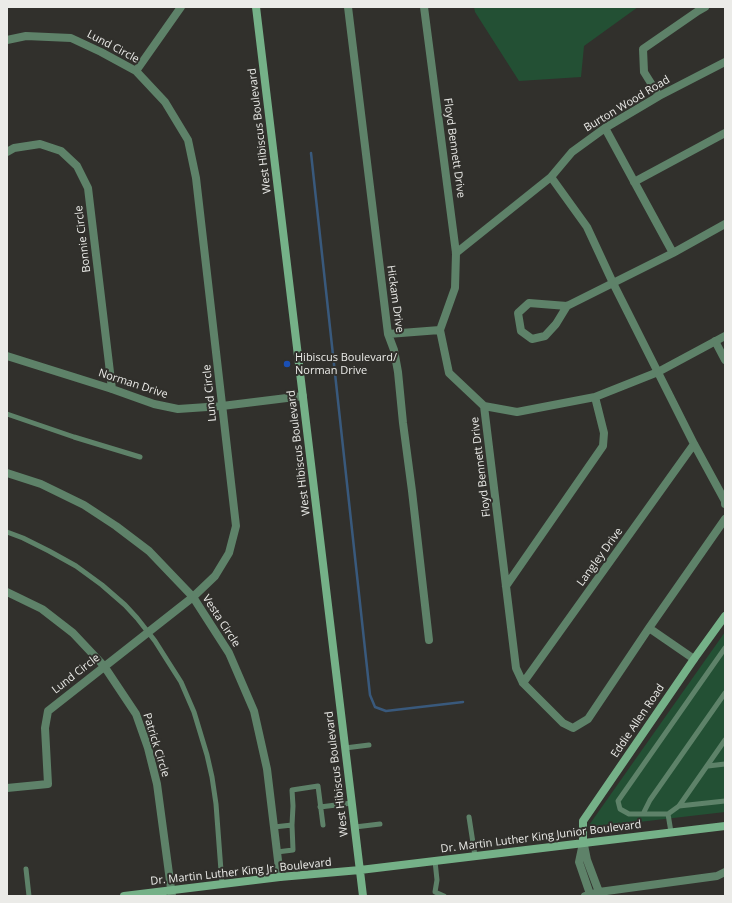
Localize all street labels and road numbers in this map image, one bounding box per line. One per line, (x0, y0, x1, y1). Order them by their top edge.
street label: Lund Circle (85, 28, 141, 66)
street label: West Hibiscus Boulevard (246, 67, 274, 195)
street label: Burton Wood Road (582, 73, 672, 135)
street label: Floyd Bennett Drive (440, 97, 468, 199)
street label: Bonnie Circle (72, 205, 94, 273)
street label: Hickam Drive (384, 264, 406, 334)
street label: Lund Circle (200, 364, 220, 422)
street label: Norman Drive (97, 367, 169, 401)
street label: West Hibiscus Boulevard (285, 389, 313, 517)
street label: Floyd Bennett Drive (468, 416, 494, 518)
street label: Langley Drive (574, 525, 626, 589)
street label: Vesta Circle (199, 593, 243, 649)
street label: Lund Circle (49, 651, 103, 697)
street label: Eddie Allen Road (609, 682, 667, 760)
street label: West Hibiscus Boulevard (323, 710, 351, 838)
street label: Patrick Circle (140, 711, 172, 779)
street label: Dr. Martin Luther King Junior Boulevard (440, 818, 642, 856)
street label: Dr. Martin Luther King Jr. Boulevard (150, 856, 332, 888)

